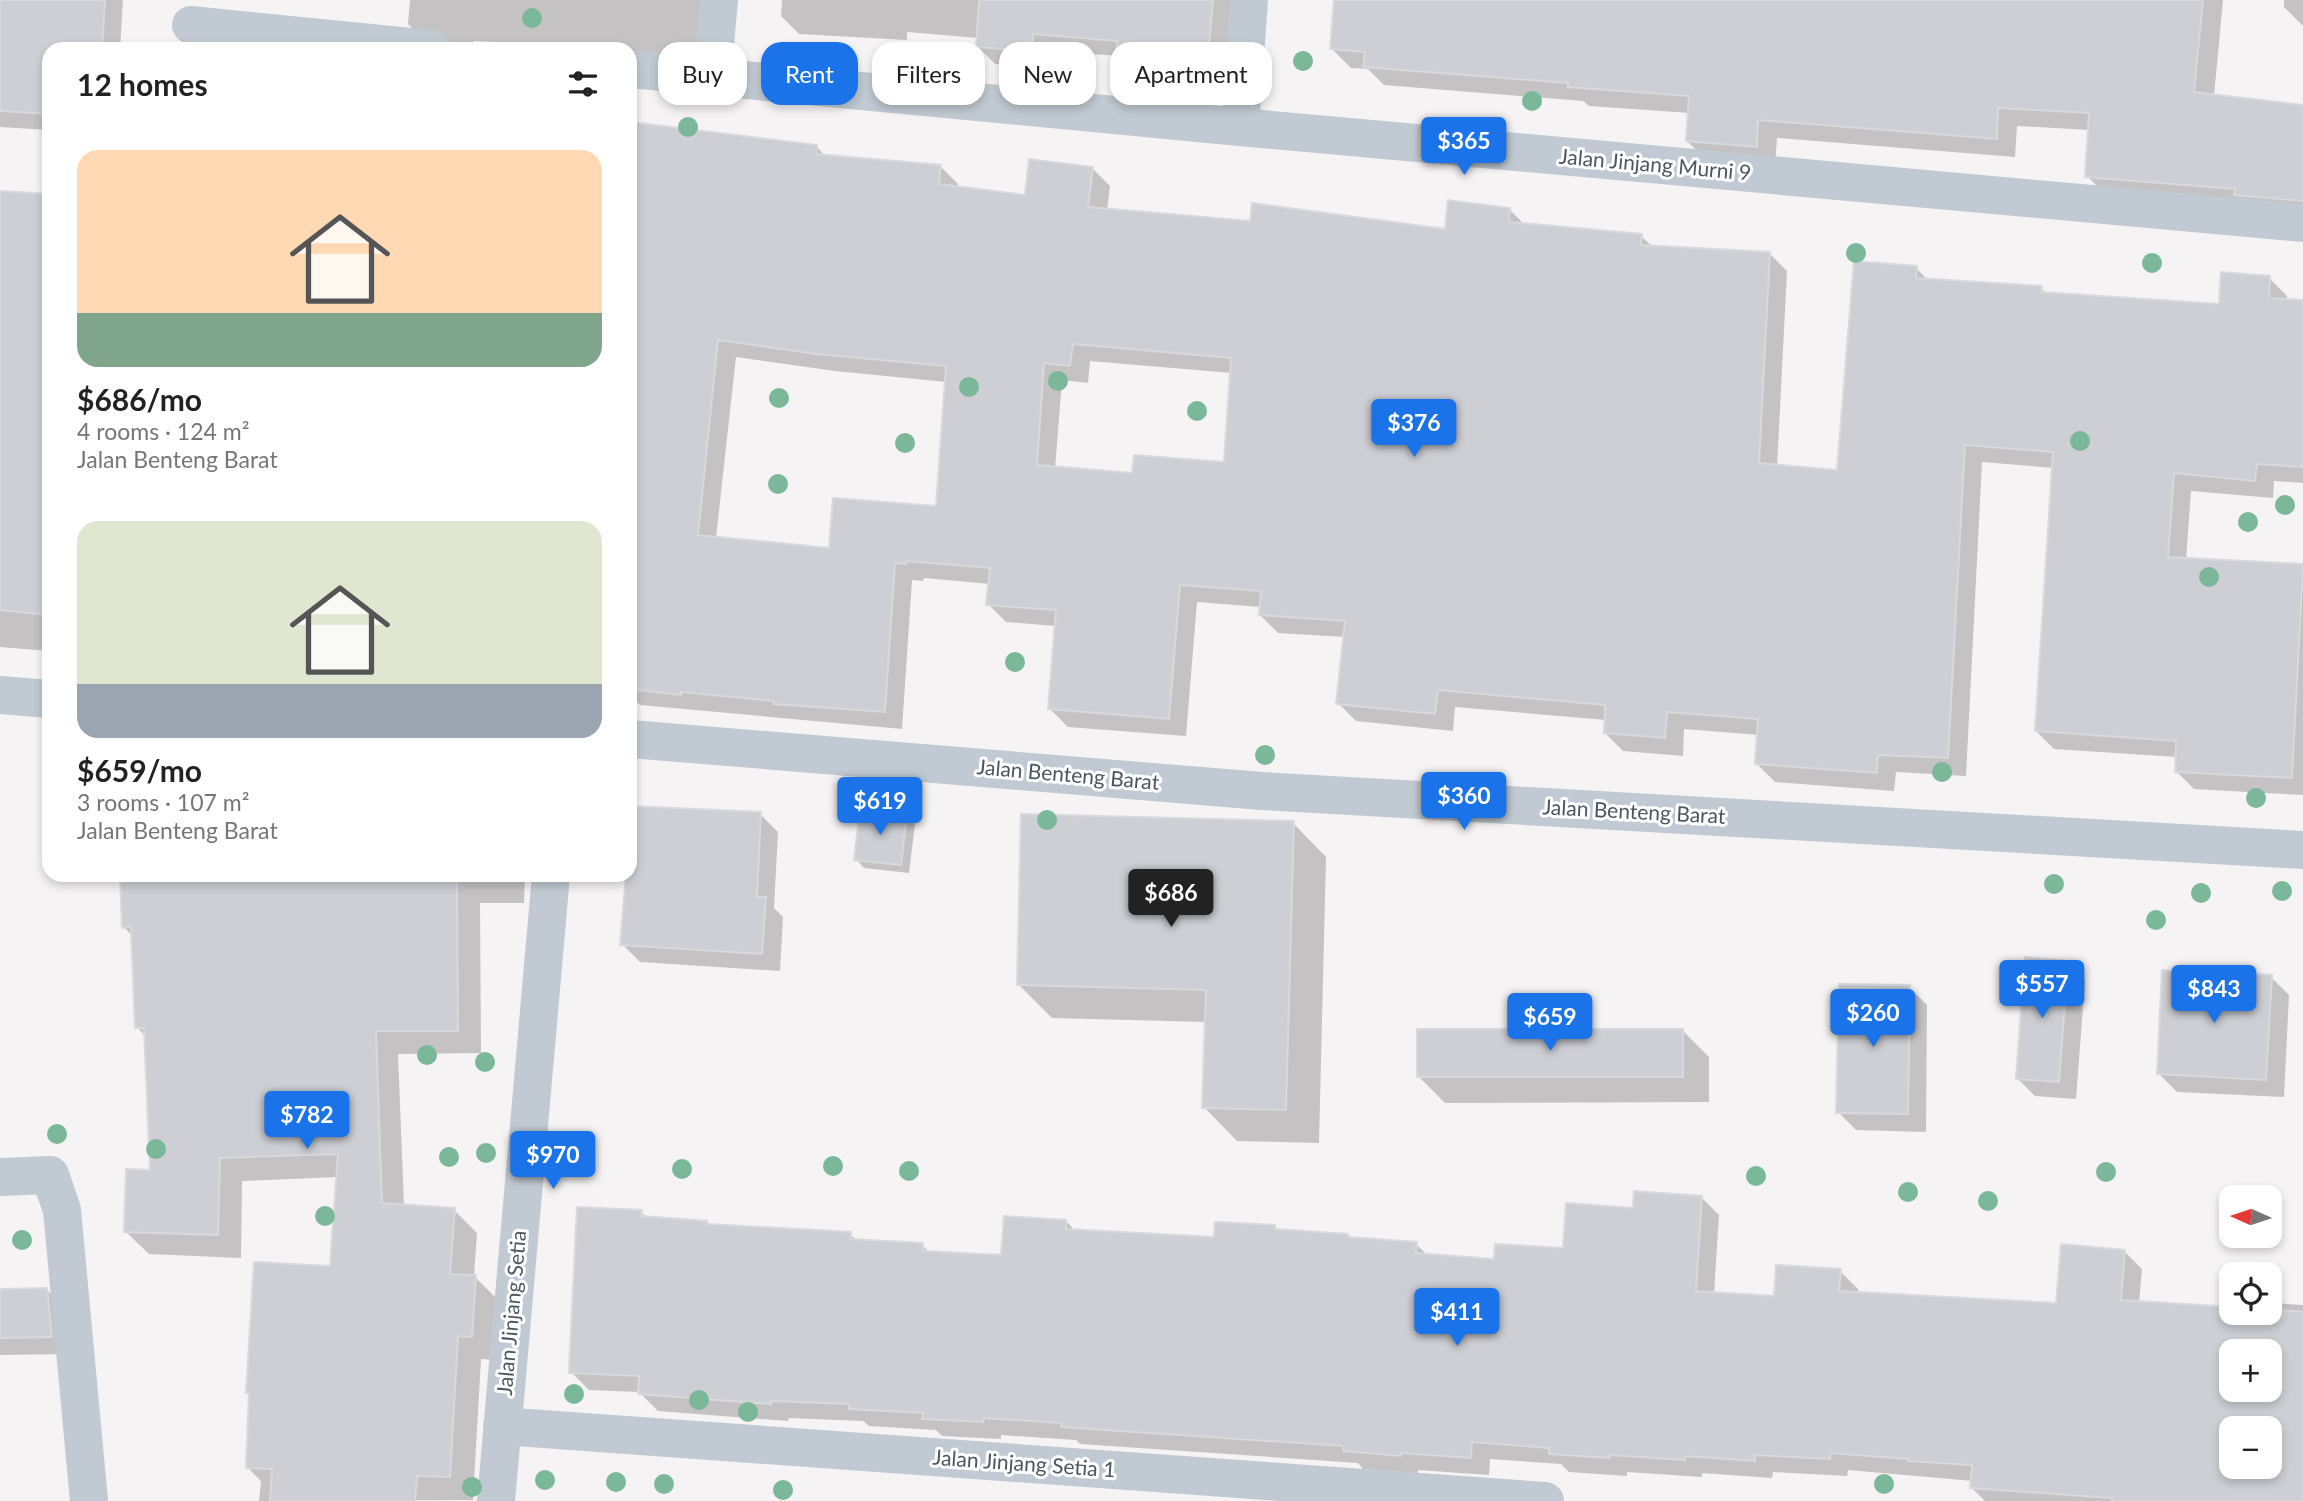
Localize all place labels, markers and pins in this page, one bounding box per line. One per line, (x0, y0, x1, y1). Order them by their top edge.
pin: $365 (1423, 118, 1505, 177)
pin: $376 (1373, 400, 1455, 459)
pin: $360 (1423, 772, 1505, 832)
pin: $619 (839, 778, 921, 837)
pin: $686 (1130, 870, 1212, 929)
pin: $557 (2001, 960, 2083, 1020)
pin: $843 (2173, 965, 2255, 1025)
pin: $260 (1832, 990, 1914, 1049)
pin: $659 (1509, 993, 1591, 1053)
pin: $782 (266, 1092, 348, 1151)
pin: $970 (512, 1132, 594, 1191)
pin: $411 (1416, 1288, 1498, 1348)

